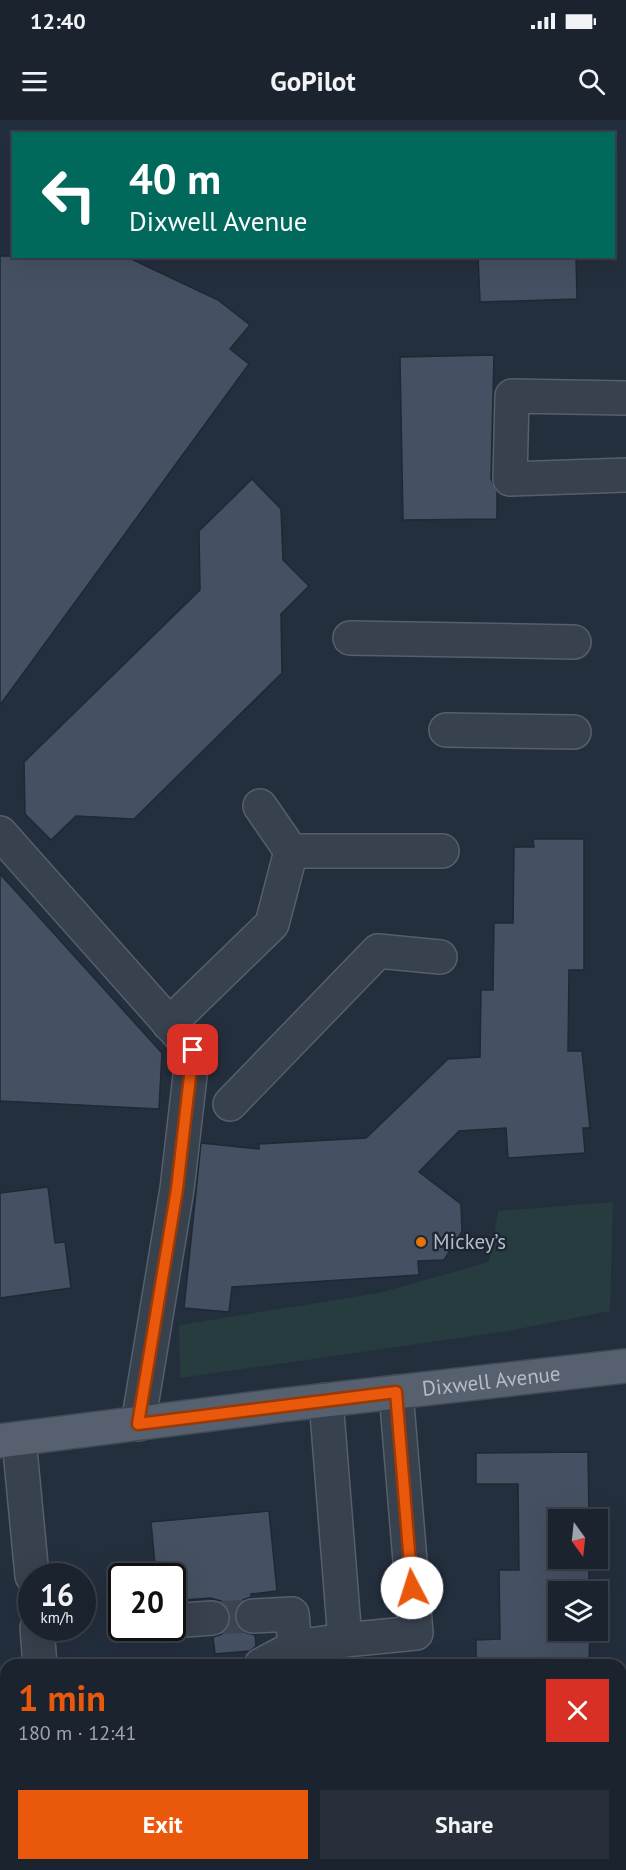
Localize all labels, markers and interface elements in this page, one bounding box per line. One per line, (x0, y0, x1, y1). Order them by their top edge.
text: 12:40 (30, 7, 86, 35)
text: GoPilot (270, 64, 356, 98)
icon: menu (18, 65, 51, 98)
icon: search (575, 65, 608, 98)
text: 40 m (129, 151, 221, 206)
icon: left (30, 156, 108, 234)
text: Dixwell Avenue (129, 204, 308, 238)
pin (167, 1024, 218, 1075)
icon: arrive (176, 1033, 209, 1066)
place label: Mickey’s (433, 1228, 506, 1255)
marker: Mickey’s (414, 1235, 428, 1249)
street label: Dixwell Avenue (421, 1360, 562, 1402)
north arrow (548, 1509, 608, 1569)
map controls (548, 1509, 608, 1641)
position arrow (380, 1556, 444, 1620)
speed limit sign: 20 (108, 1563, 186, 1641)
text: 16 (40, 1575, 74, 1614)
button: layers (548, 1581, 608, 1641)
text: km/h (41, 1608, 73, 1627)
text: 1 min (18, 1674, 106, 1721)
button: close (546, 1679, 609, 1742)
text: 180 m · 12:41 (18, 1720, 136, 1746)
button: Exit (18, 1790, 308, 1859)
button: Share (320, 1790, 609, 1859)

